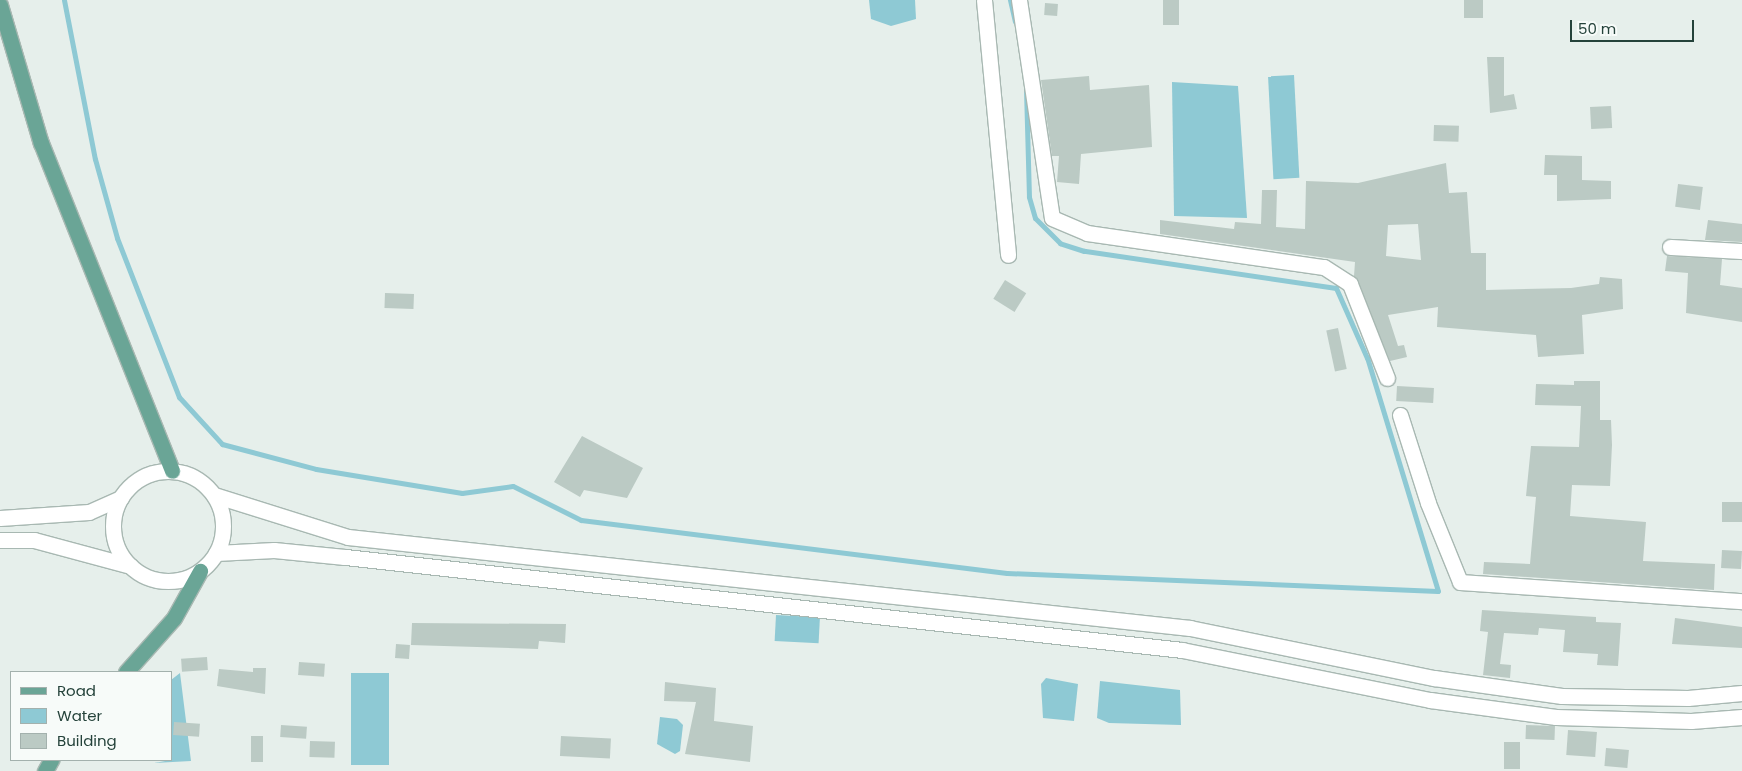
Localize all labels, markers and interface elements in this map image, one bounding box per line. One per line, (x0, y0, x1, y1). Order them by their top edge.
scale bar (1572, 10, 1696, 42)
text: 50 m (1578, 18, 1616, 39)
legend (10, 671, 172, 761)
text: Road (57, 680, 96, 701)
text: Water (57, 705, 102, 726)
text: Building (57, 730, 117, 751)

